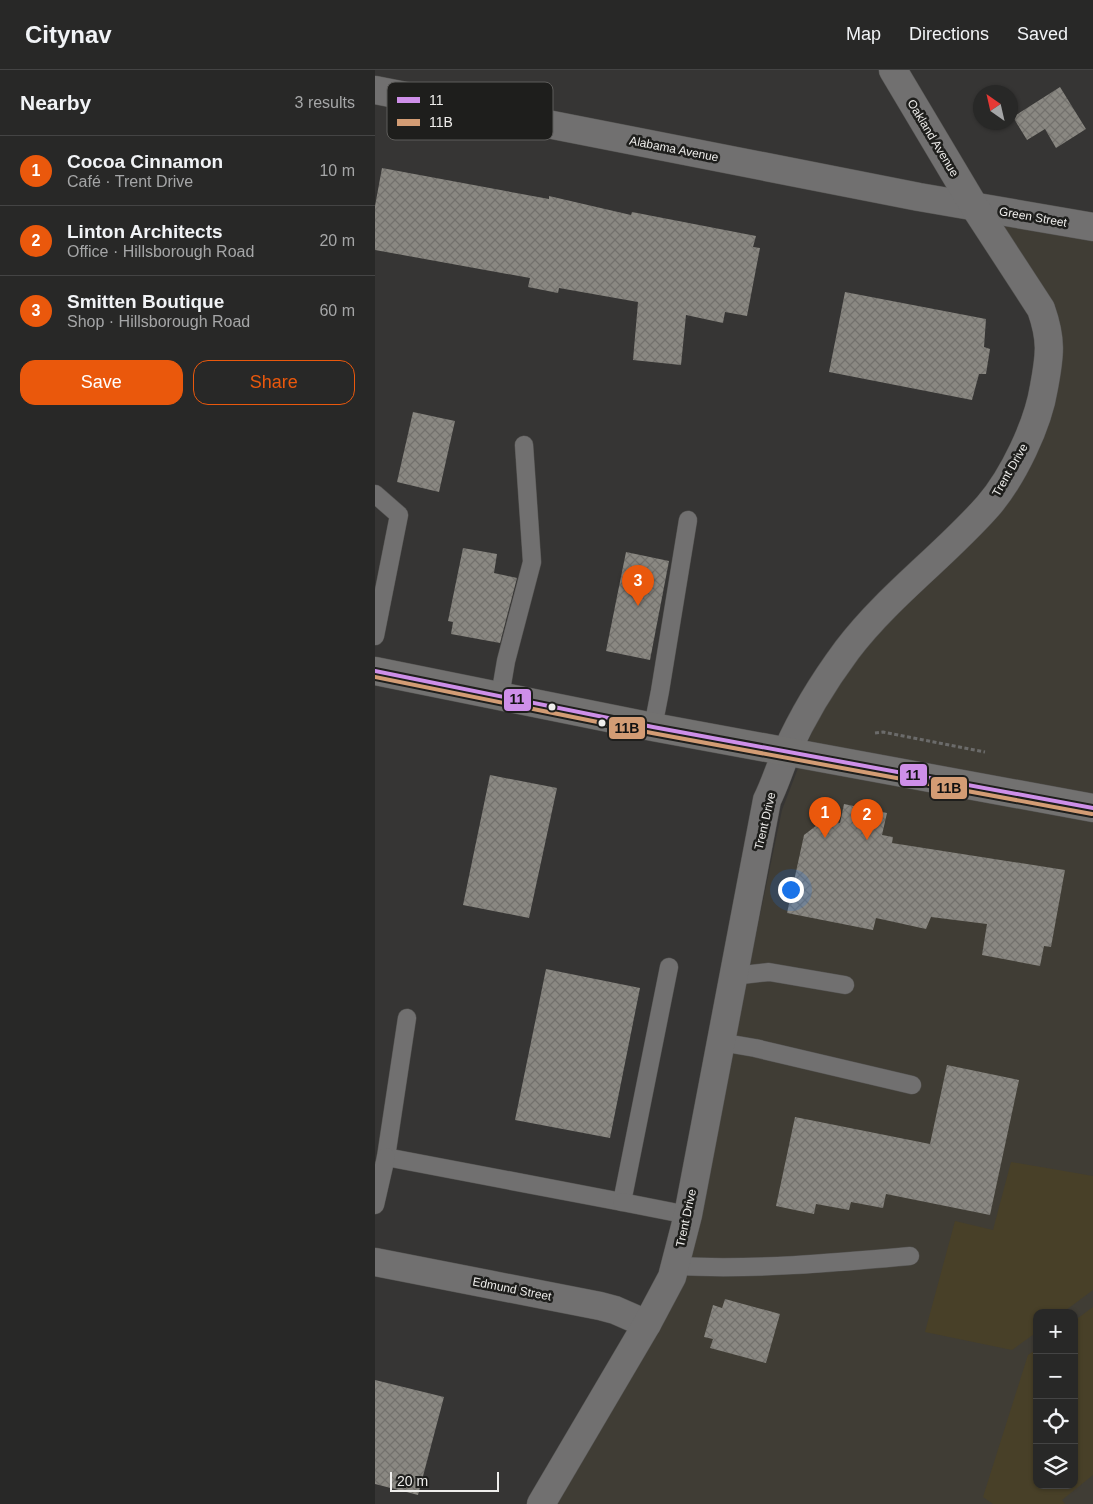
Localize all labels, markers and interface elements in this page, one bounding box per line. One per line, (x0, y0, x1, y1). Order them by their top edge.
text: Citynav (25, 21, 112, 48)
text: Map (846, 24, 881, 44)
text: Directions (909, 24, 989, 44)
text: Saved (1017, 24, 1068, 44)
legend (387, 82, 553, 140)
north arrow (973, 85, 1018, 130)
text: Nearby (20, 91, 91, 114)
text: 11 (429, 92, 444, 108)
text: 3 results (295, 94, 355, 111)
street label: Oakland Avenue (904, 97, 962, 180)
text: 11B (429, 114, 453, 130)
street label: Alabama Avenue (628, 133, 720, 165)
text: Cocoa Cinnamon (67, 151, 223, 172)
text: 1 (32, 162, 40, 179)
text: 10 m (319, 162, 355, 179)
text: Café · Trent Drive (67, 173, 193, 190)
street label: Green Street (998, 204, 1069, 230)
text: Linton Architects (67, 221, 223, 242)
text: 2 (32, 232, 40, 249)
text: 20 m (319, 232, 355, 249)
text: Office · Hillsborough Road (67, 243, 254, 260)
text: Smitten Boutique (67, 291, 224, 312)
text: 3 (32, 302, 40, 319)
text: 60 m (319, 302, 355, 319)
text: Shop · Hillsborough Road (67, 313, 250, 330)
button: Save (20, 360, 183, 405)
button: Share (193, 360, 355, 405)
street label: Trent Drive (989, 441, 1031, 499)
pin: 3 (622, 565, 654, 606)
line badge: 11 (503, 688, 532, 712)
text: 11 (510, 691, 525, 707)
unlabelled marker (547, 702, 557, 712)
line badge: 11B (608, 716, 646, 740)
unlabelled marker (597, 718, 607, 728)
text: 11B (615, 720, 639, 736)
line badge: 11 (899, 763, 928, 787)
text: 11 (906, 767, 921, 783)
line badge: 11B (930, 776, 968, 800)
text: 11B (937, 780, 961, 796)
street label: Trent Drive (752, 790, 779, 851)
pin: 1 (809, 797, 841, 838)
pin: 2 (851, 799, 883, 840)
your location (778, 877, 804, 903)
street label: Trent Drive (673, 1187, 699, 1248)
street label: Edmund Street (471, 1274, 553, 1304)
map controls (1033, 1309, 1078, 1489)
button: + (1033, 1309, 1078, 1354)
button: − (1033, 1354, 1078, 1399)
button: locate (1033, 1399, 1078, 1444)
button: layers (1033, 1444, 1078, 1489)
scale bar (390, 1469, 499, 1492)
text: 20 m (397, 1473, 428, 1489)

